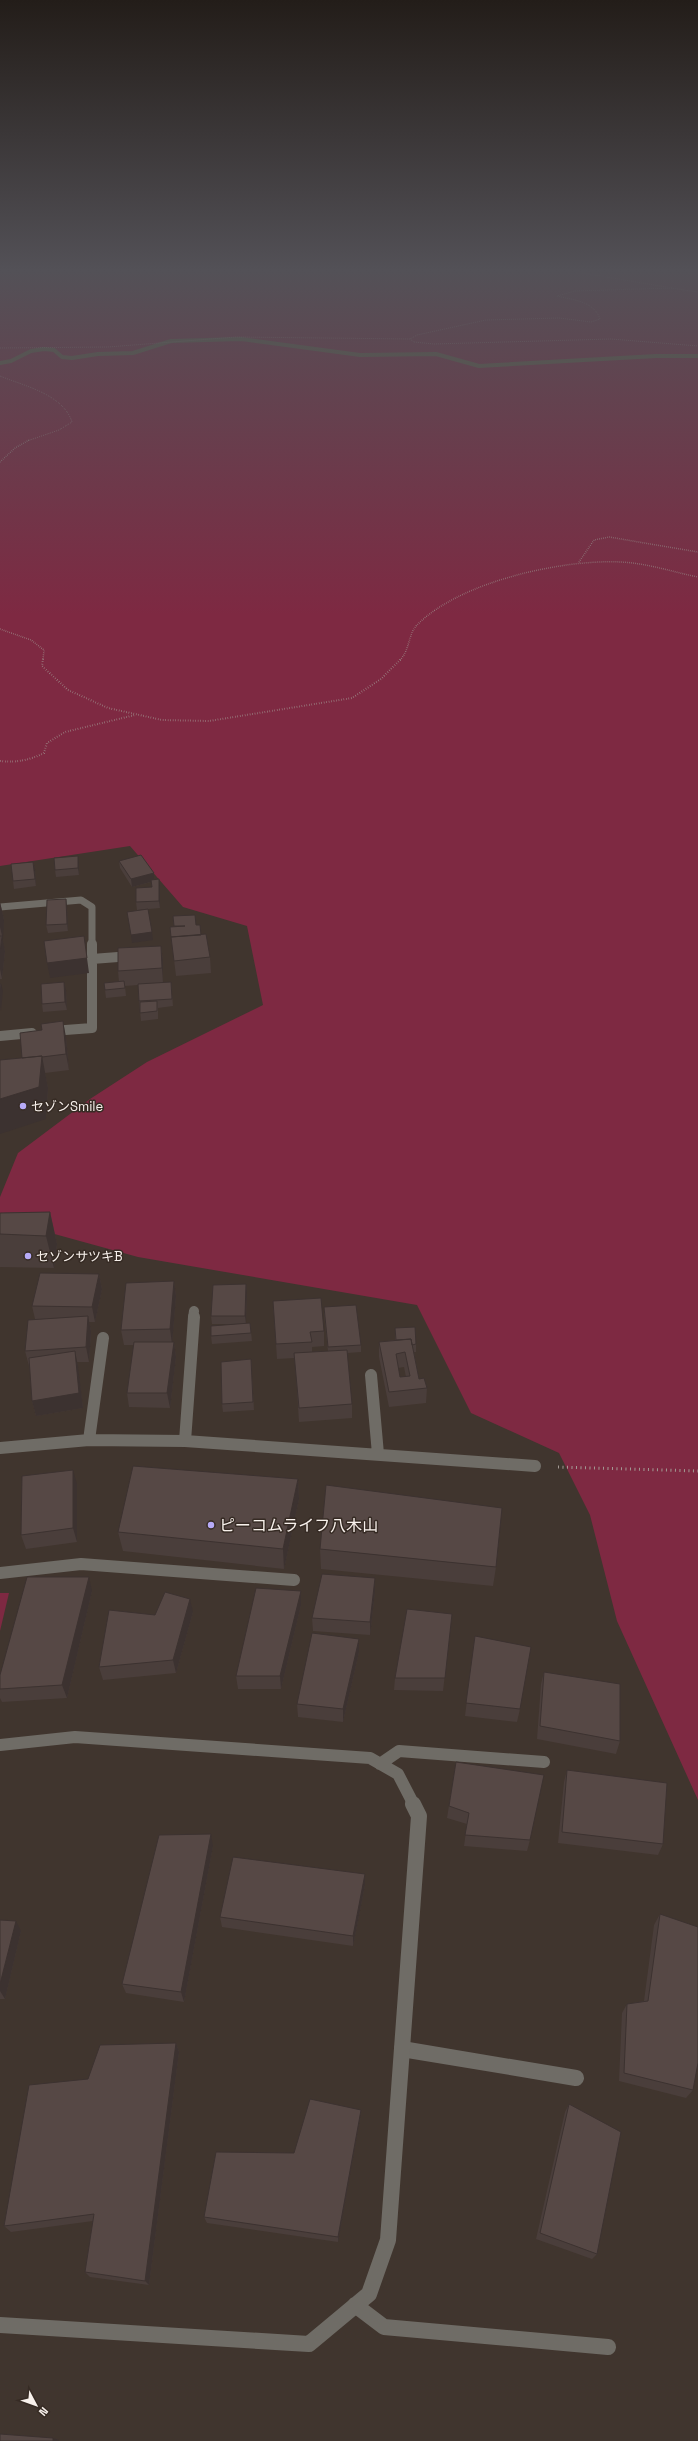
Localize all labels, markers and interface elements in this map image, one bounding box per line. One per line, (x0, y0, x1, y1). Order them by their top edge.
place label: セゾンSmile (31, 1098, 103, 1115)
marker: セゾンSmile (18, 1101, 28, 1111)
place label: セゾンサツキB (36, 1248, 123, 1265)
marker: セゾンサツキB (23, 1251, 33, 1261)
place label: ピーコムライフ八木山 (219, 1515, 378, 1536)
marker: ピーコムライフ八木山 (206, 1520, 216, 1530)
north arrow (16, 2385, 56, 2425)
text: N (36, 2404, 51, 2419)

